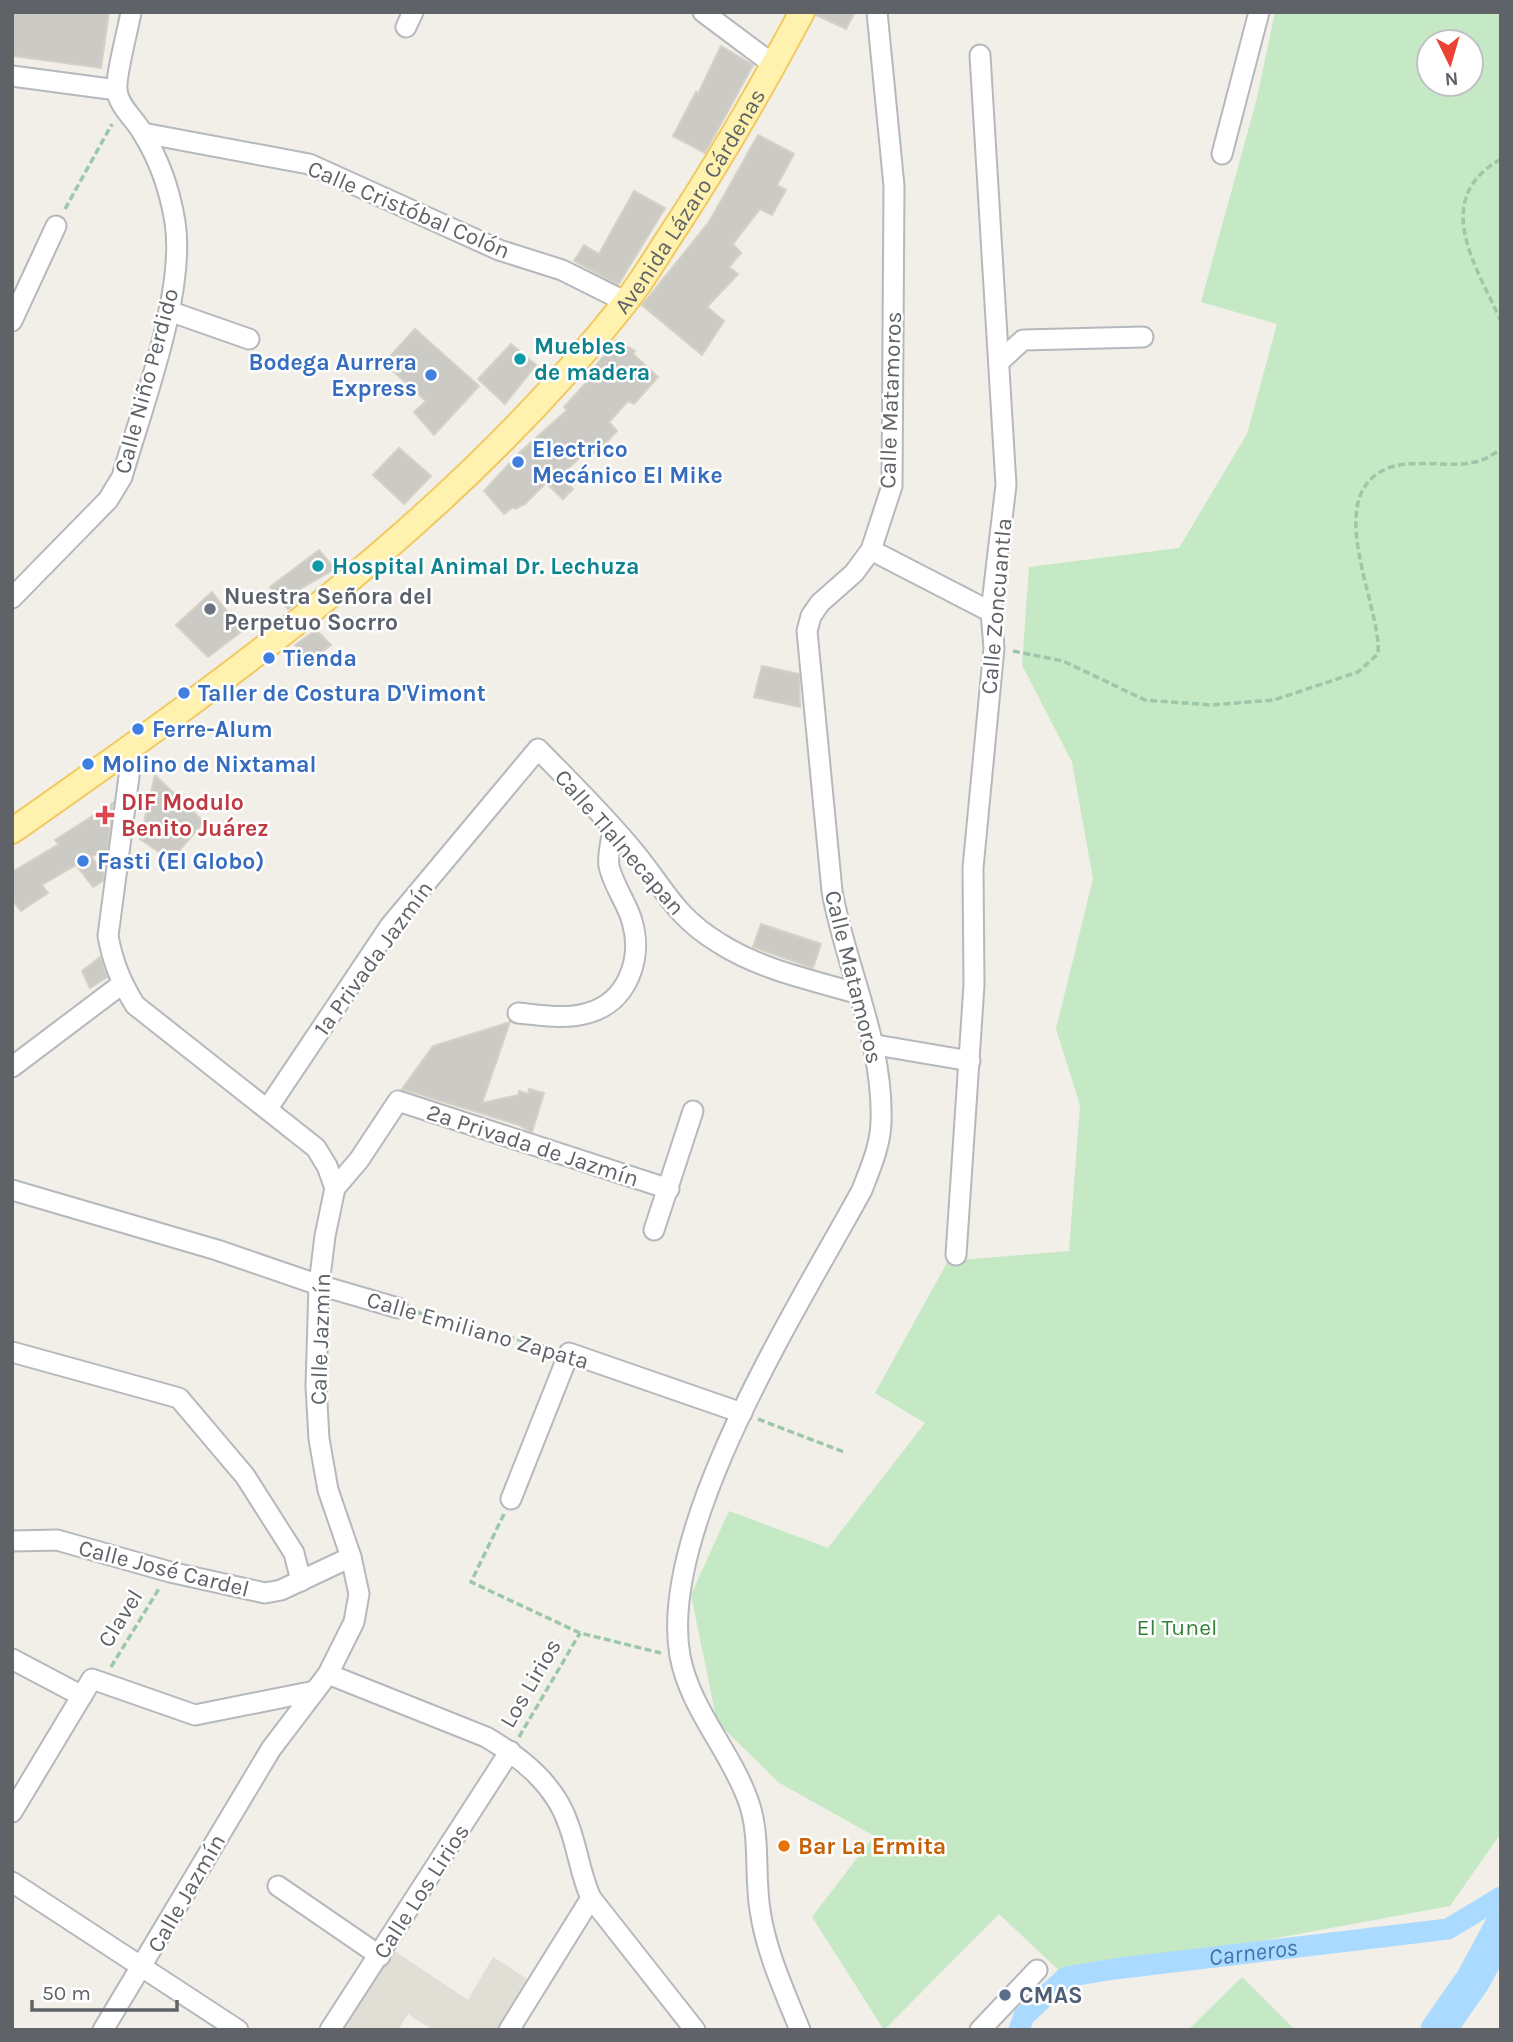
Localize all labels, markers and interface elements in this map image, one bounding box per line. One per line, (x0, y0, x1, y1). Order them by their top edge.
north arrow (1415, 28, 1485, 98)
text: N (1444, 67, 1459, 90)
street label: Avenida Lázaro Cárdenas (609, 84, 771, 319)
street label: Calle Cristóbal Colón (304, 155, 514, 264)
street label: Calle Niño Perdido (109, 285, 184, 477)
street label: Calle Matamoros (874, 311, 907, 489)
place label: Muebles de madera (534, 333, 650, 386)
place label: Bodega Aurrera Express (249, 349, 417, 402)
marker: Muebles de madera (512, 351, 528, 367)
marker: Bodega Aurrera Express (423, 367, 439, 383)
place label: Electrico Mecánico El Mike (532, 436, 723, 489)
marker: Electrico Mecánico El Mike (510, 454, 526, 470)
street label: Calle Zoncuantla (975, 517, 1018, 695)
place label: Hospital Animal Dr. Lechuza (332, 553, 640, 580)
marker: Hospital Animal Dr. Lechuza (310, 558, 326, 574)
place label: Nuestra Señora del Perpetuo Socrro (224, 583, 432, 636)
marker: Nuestra Señora del Perpetuo Socrro (202, 601, 218, 617)
place label: Tienda (283, 645, 357, 672)
marker: Tienda (261, 650, 277, 666)
place label: Taller de Costura D'Vimont (198, 680, 486, 707)
marker: Taller de Costura D'Vimont (176, 685, 192, 701)
place label: Ferre-Alum (152, 716, 273, 743)
marker: Ferre-Alum (130, 721, 146, 737)
place label: Molino de Nixtamal (102, 751, 317, 778)
marker: Molino de Nixtamal (80, 756, 96, 772)
street label: Calle Tlalnecapan (549, 764, 690, 921)
place label: DIF Modulo Benito Juárez (121, 789, 269, 842)
marker: DIF Modulo Benito Juárez (95, 805, 115, 825)
place label: Fasti (El Globo) (97, 848, 264, 875)
marker: Fasti (El Globo) (75, 853, 91, 869)
street label: 1a Privada Jazmín (308, 876, 439, 1041)
street label: Calle Matamoros (819, 888, 888, 1066)
street label: 2a Privada de Jazmín (423, 1098, 642, 1193)
street label: Calle Jazmín (305, 1273, 336, 1405)
street label: Calle Emiliano Zapata (364, 1286, 592, 1375)
street label: Calle José Cardel (76, 1534, 252, 1603)
street label: Clavel (92, 1584, 149, 1652)
park label: El Tunel (1137, 1614, 1217, 1641)
street label: Los Lirios (494, 1634, 567, 1733)
street label: Calle Los Lirios (368, 1819, 475, 1964)
street label: Calle Jazmín (142, 1829, 231, 1957)
place label: Bar La Ermita (798, 1833, 946, 1860)
marker: Bar La Ermita (776, 1838, 792, 1854)
water label: Carneros (1207, 1933, 1299, 1972)
scale bar (32, 1968, 177, 2012)
text: 50 m (42, 1981, 91, 2005)
place label: CMAS (1019, 1982, 1083, 2009)
marker: CMAS (997, 1987, 1013, 2003)

